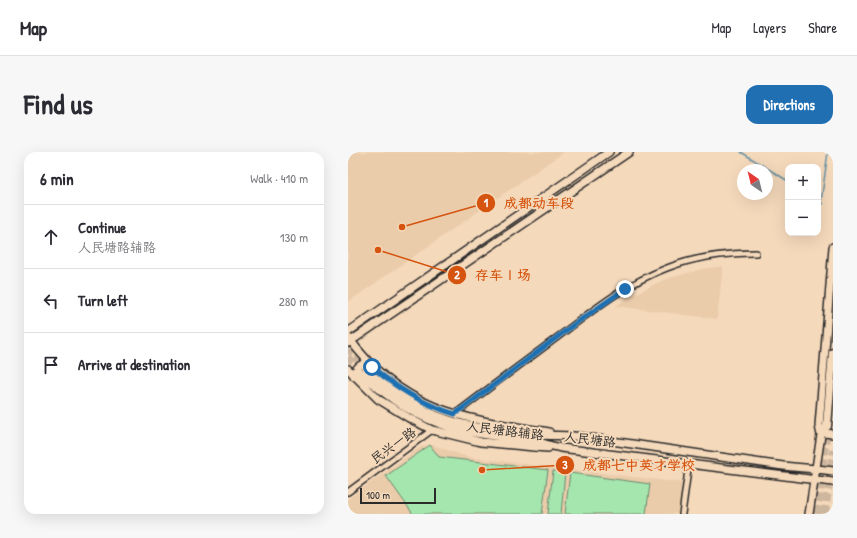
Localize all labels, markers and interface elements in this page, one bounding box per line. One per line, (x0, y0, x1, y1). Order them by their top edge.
text: Map (20, 15, 47, 41)
text: Map (711, 18, 731, 37)
text: Layers (753, 18, 786, 37)
text: Share (808, 18, 837, 37)
text: Find us (24, 85, 93, 123)
button: Directions (746, 85, 833, 124)
north arrow (737, 164, 773, 200)
map controls (785, 164, 821, 236)
button: + (785, 164, 821, 200)
text: 6 min (40, 167, 74, 190)
text: Walk · 410 m (250, 169, 308, 187)
callout: 成都动车段 (476, 190, 582, 216)
text: 成都动车段 (504, 193, 574, 212)
text: 1 (484, 194, 489, 211)
button: − (785, 200, 821, 236)
text: Continue (78, 217, 126, 238)
icon: ahead (40, 226, 62, 248)
text: 130 m (280, 228, 308, 246)
text: 人民塘路辅路 (78, 238, 156, 256)
callout: 存车Ⅰ场 (447, 262, 539, 288)
text: 存车Ⅰ场 (475, 265, 531, 284)
text: 2 (454, 266, 460, 283)
route end (616, 280, 634, 298)
icon: left (40, 290, 62, 312)
text: Turn left (78, 290, 128, 311)
text: 280 m (279, 292, 308, 310)
icon: arrive (40, 354, 62, 376)
text: Arrive at destination (78, 354, 190, 375)
route start (363, 358, 381, 376)
street label: 人民塘路辅路 (465, 416, 545, 444)
street label: 民兴一路 (367, 422, 419, 468)
street label: 人民塘路 (563, 427, 617, 451)
callout: 成都七中英才学校 (555, 452, 703, 478)
text: 成都七中英才学校 (583, 455, 695, 474)
text: 3 (562, 456, 568, 473)
scale bar (360, 486, 436, 505)
text: 100 m (366, 488, 390, 502)

